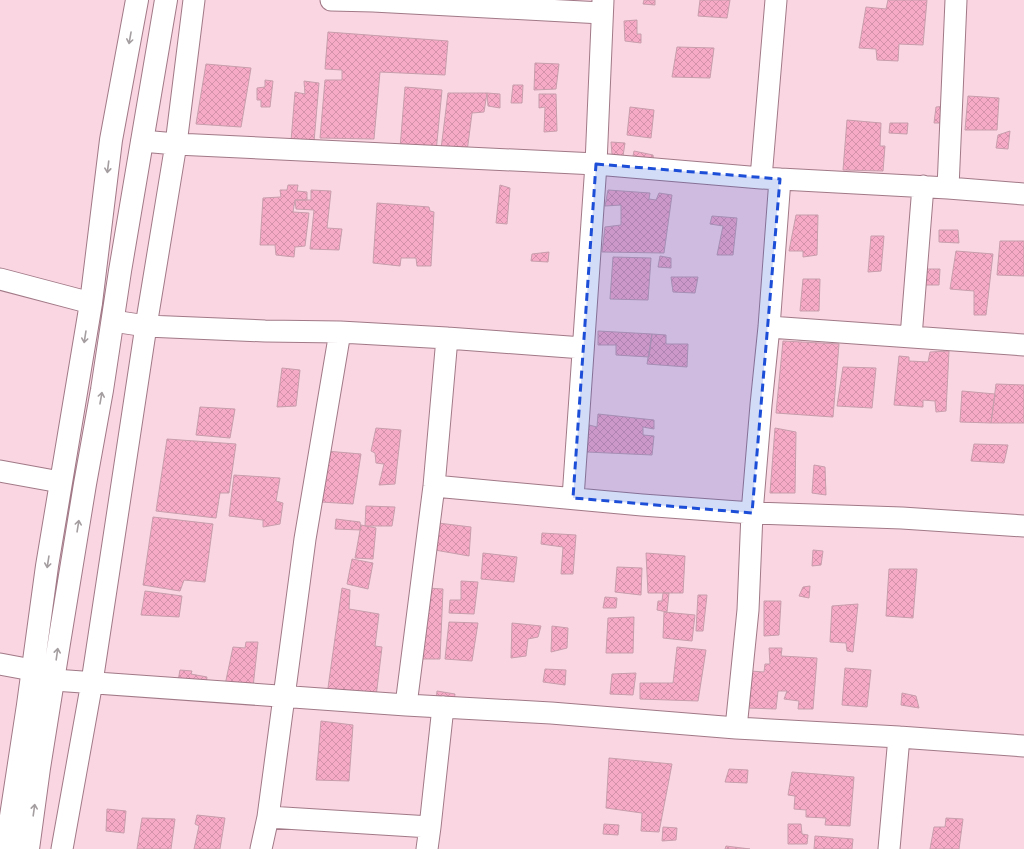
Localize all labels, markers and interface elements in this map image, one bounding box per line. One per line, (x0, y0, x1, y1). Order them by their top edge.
one-way arrow (125, 31, 133, 44)
one-way arrow (104, 160, 112, 173)
one-way arrow (81, 330, 89, 343)
one-way arrow (97, 392, 105, 405)
one-way arrow (74, 520, 82, 533)
one-way arrow (44, 555, 52, 568)
one-way arrow (53, 648, 61, 661)
one-way arrow (30, 804, 37, 817)

